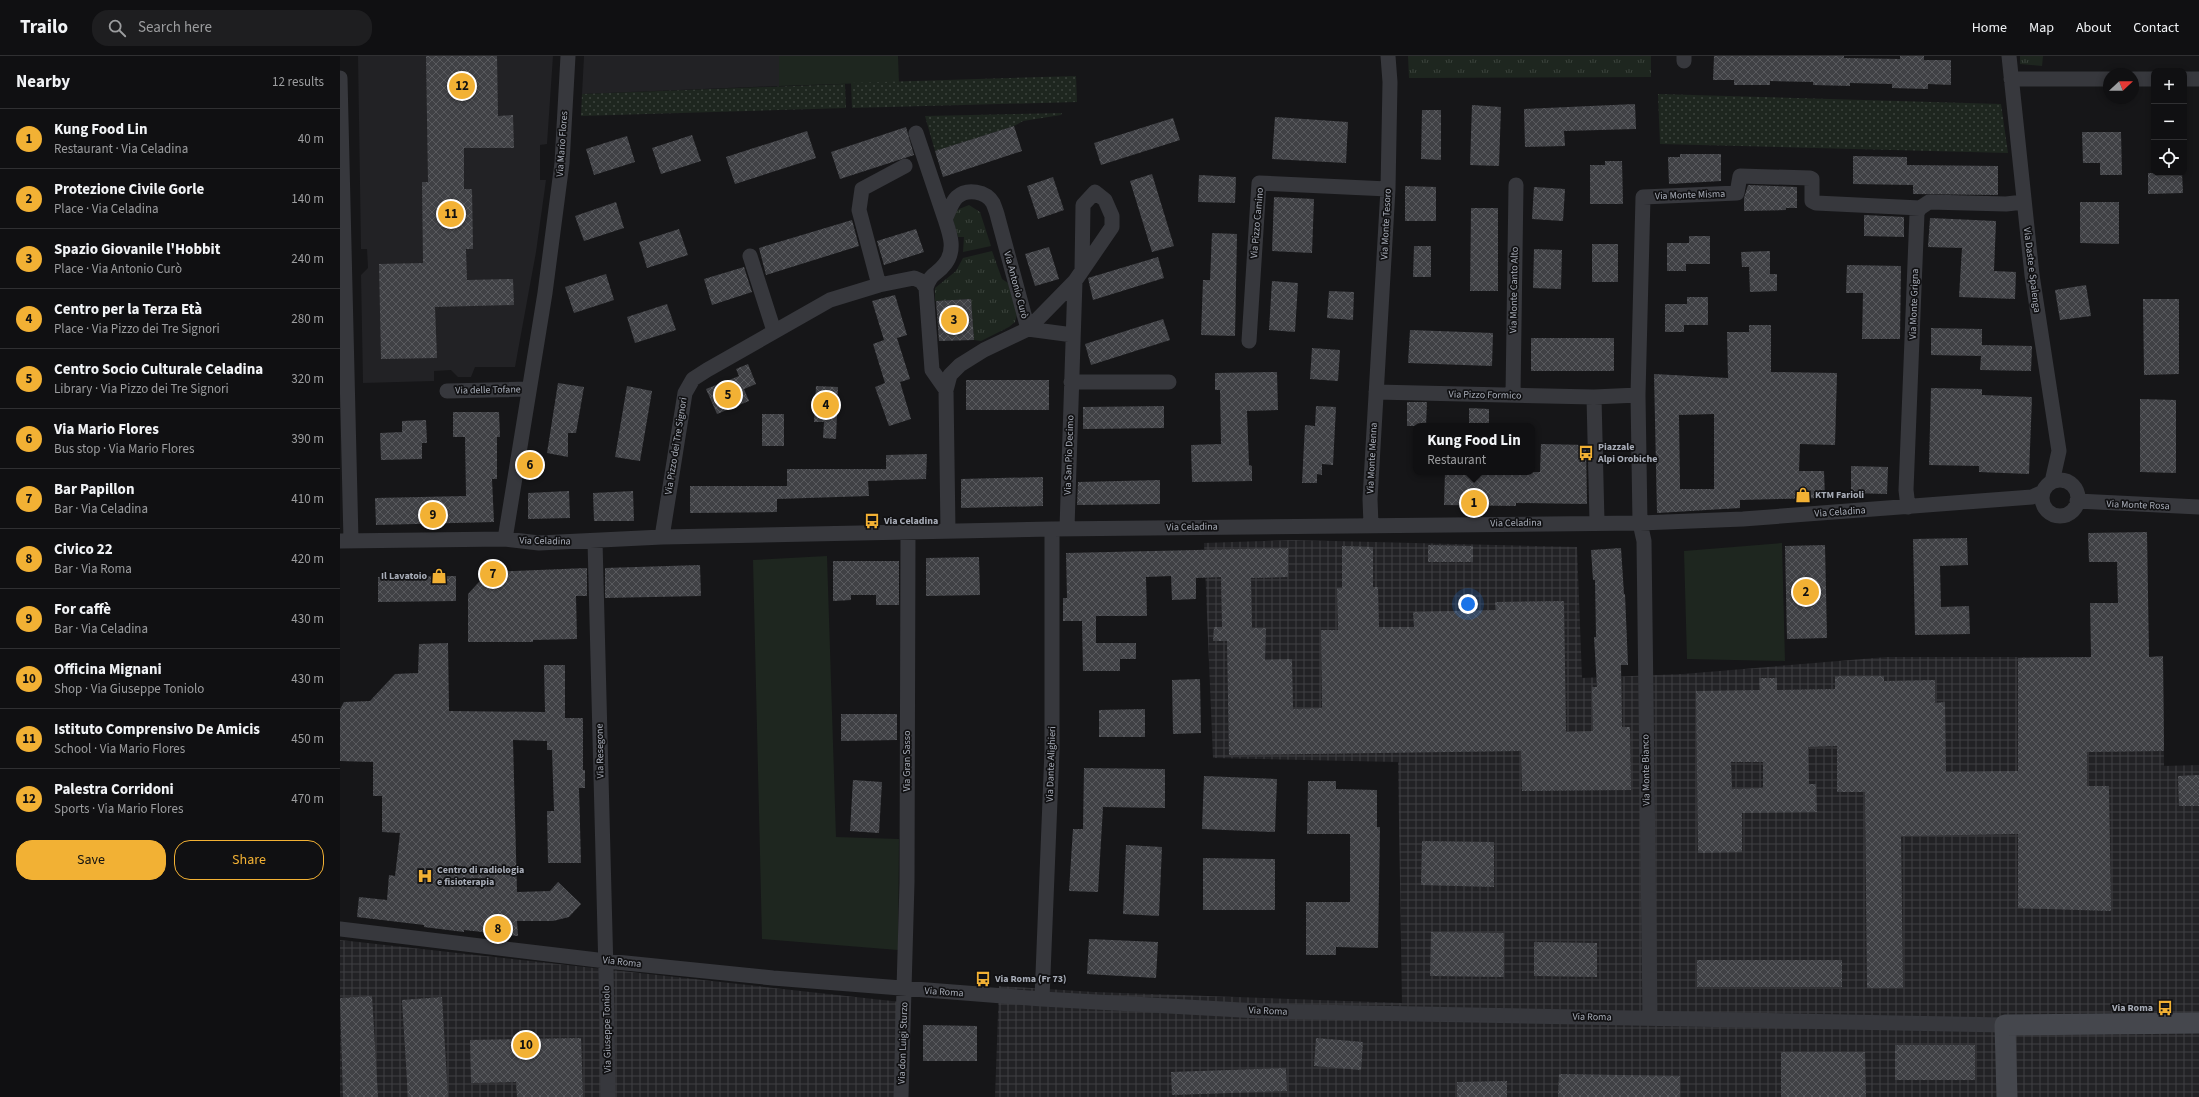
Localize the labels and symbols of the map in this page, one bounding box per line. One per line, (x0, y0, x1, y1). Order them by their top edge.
north arrow (2103, 68, 2139, 104)
pin: 12 (449, 71, 475, 101)
street label: Via Mario Flores (553, 111, 571, 177)
street label: Via Pizzo Camino (1247, 187, 1267, 259)
street label: Via Monte Misma (1655, 187, 1725, 203)
street label: Via Monte Tesoro (1377, 188, 1395, 260)
pin: 11 (438, 199, 464, 229)
street label: Via Daste e Spalenga (2020, 227, 2044, 313)
street label: Via Monte Canto Alto (1506, 247, 1522, 333)
street label: Via Antonio Curò (1000, 250, 1032, 320)
street label: Via Monte Grigna (1906, 268, 1922, 340)
pin: 3 (941, 305, 967, 335)
pin: 5 (715, 380, 741, 410)
street label: Via delle Tofane (455, 382, 521, 398)
street label: Via Pizzo Formico (1448, 387, 1522, 403)
pin: 4 (813, 390, 839, 420)
street label: Via Pizzo dei Tre Signori (661, 396, 691, 496)
street label: Via San Pio Decimo (1061, 415, 1077, 495)
street label: Via Monte Menna (1363, 422, 1381, 494)
place label: Piazzale Alpi Orobiche (1597, 440, 1657, 466)
bus stop icon: Piazzale Alpi Orobiche (1577, 444, 1595, 462)
pin: 6 (517, 450, 543, 480)
shop icon: KTM Farioli (1794, 486, 1812, 504)
pin: 1 (1461, 488, 1487, 518)
place label: KTM Farioli (1815, 488, 1864, 502)
street label: Via Monte Rosa (2106, 497, 2170, 513)
pin: 9 (420, 500, 446, 530)
street label: Via Celadina (1814, 503, 1866, 521)
bus stop icon: Via Celadina (863, 512, 881, 530)
place label: Via Celadina (883, 514, 938, 528)
street label: Via Celadina (1490, 516, 1542, 530)
street label: Via Celadina (1166, 520, 1218, 534)
street label: Via Celadina (519, 534, 571, 548)
pin: 7 (480, 559, 506, 589)
shop icon: Il Lavatoio (430, 567, 448, 585)
place label: Il Lavatoio (381, 569, 427, 583)
pin: 2 (1793, 577, 1819, 607)
your location (1458, 594, 1478, 614)
street label: Via Resegone (593, 723, 607, 779)
street label: Via Dante Alighieri (1043, 726, 1059, 802)
street label: Via Gran Sasso (900, 731, 914, 791)
street label: Via Monte Bianco (1638, 734, 1654, 806)
place label: Centro di radiologia e fisioterapia (437, 863, 524, 889)
hospital icon: Centro di radiologia e fisioterapia (416, 867, 434, 885)
pin: 8 (485, 914, 511, 944)
street label: Via Roma (602, 953, 642, 971)
bus stop icon: Via Roma (Fr 73) (974, 970, 992, 988)
place label: Via Roma (Fr 73) (994, 972, 1066, 986)
street label: Via Roma (924, 984, 964, 1000)
street label: Via Giuseppe Toniolo (599, 985, 615, 1073)
bus stop icon: Via Roma (2156, 999, 2174, 1017)
place label: Via Roma (2111, 1001, 2153, 1015)
street label: Via don Luigi Sturzo (895, 1002, 911, 1084)
street label: Via Roma (1248, 1003, 1288, 1019)
street label: Via Roma (1572, 1010, 1612, 1024)
pin: 10 (513, 1030, 539, 1060)

